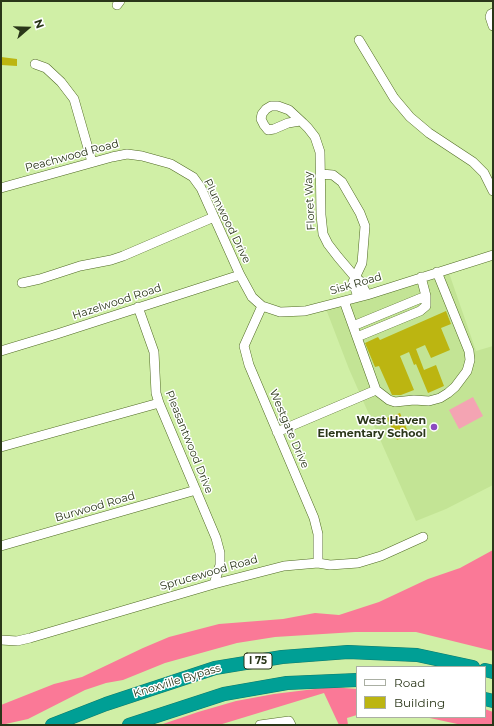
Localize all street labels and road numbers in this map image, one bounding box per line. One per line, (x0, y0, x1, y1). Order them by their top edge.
street label: Peachwood Road (24, 137, 120, 175)
street label: Floret Way (302, 171, 318, 231)
street label: Plumwood Drive (201, 177, 253, 265)
street label: Sisk Road (329, 270, 383, 298)
street label: Hazelwood Road (71, 281, 163, 323)
street label: Westgate Drive (266, 388, 312, 470)
street label: Pleasantwood Drive (162, 389, 216, 495)
street label: Burwood Road (53, 489, 137, 525)
street label: Sprucewood Road (159, 553, 259, 593)
road number: I 75 (244, 653, 272, 669)
street label: Knoxville Bypass (132, 661, 222, 701)

